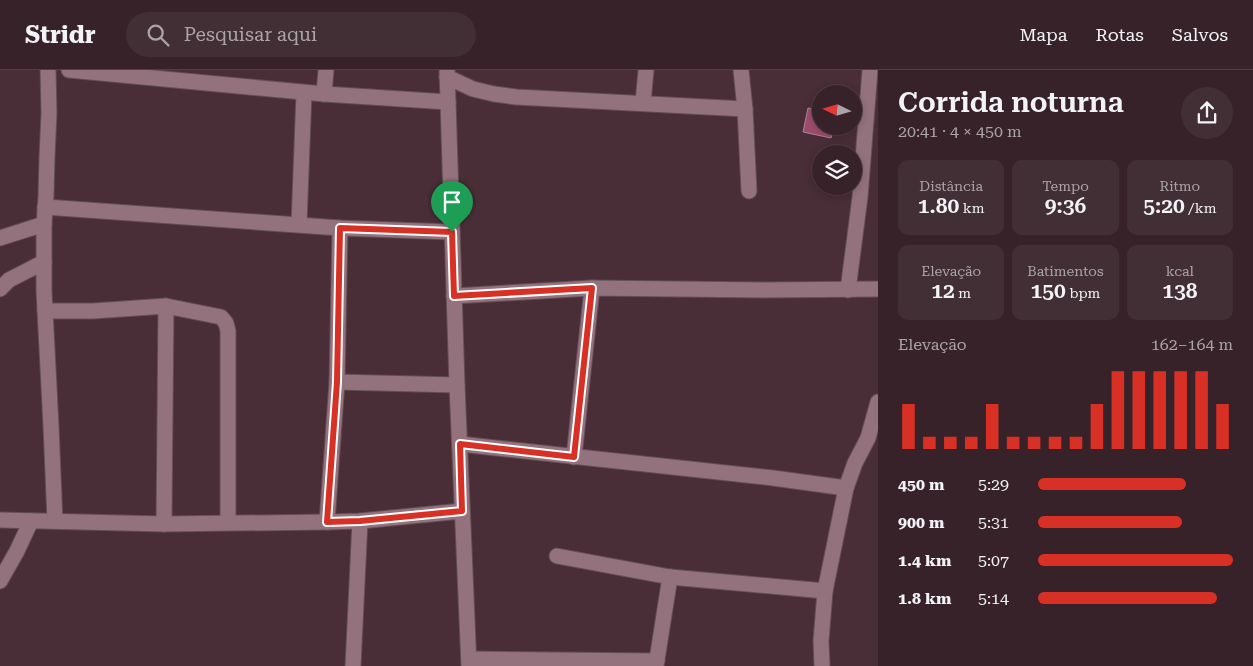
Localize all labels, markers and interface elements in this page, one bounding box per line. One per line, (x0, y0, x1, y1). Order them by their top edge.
search box (126, 12, 476, 57)
text: Stridr (25, 21, 96, 49)
icon: search (144, 21, 172, 49)
text: Pesquisar aqui (184, 23, 317, 46)
text: Mapa (1019, 24, 1067, 45)
text: Rotas (1095, 24, 1144, 45)
text: Salvos (1172, 24, 1228, 45)
north arrow (812, 85, 862, 135)
map controls (812, 85, 862, 195)
text: Corrida noturna (898, 86, 1124, 119)
button: share (1181, 87, 1233, 139)
text: 20:41 · 4 × 450 m (898, 122, 1022, 141)
button: layers (812, 145, 862, 195)
text: Distância (919, 178, 983, 194)
text: Tempo (1042, 178, 1089, 194)
text: Ritmo (1159, 178, 1200, 194)
pin (431, 181, 473, 232)
icon: arrive (438, 188, 466, 216)
text: 1.80 (918, 194, 959, 218)
text: 9:36 (1045, 194, 1086, 218)
text: 5:20 (1143, 194, 1185, 218)
text: km (959, 200, 985, 216)
text: /km (1185, 200, 1216, 216)
text: Elevação (921, 263, 981, 279)
text: Batimentos (1027, 263, 1104, 279)
text: kcal (1166, 263, 1194, 279)
text: 12 (931, 279, 955, 303)
text: 150 (1031, 279, 1066, 303)
text: 138 (1162, 279, 1197, 303)
text: m (955, 285, 971, 301)
text: bpm (1066, 285, 1100, 301)
text: Elevação (898, 335, 967, 354)
text: 162–164 m (1151, 335, 1233, 354)
text: 450 m (898, 475, 944, 494)
text: 5:29 (978, 475, 1009, 494)
text: 900 m (898, 513, 944, 532)
text: 5:31 (978, 513, 1009, 532)
text: 1.4 km (898, 551, 951, 570)
text: 5:07 (978, 551, 1009, 570)
text: 1.8 km (898, 589, 951, 608)
text: 5:14 (978, 589, 1009, 608)

